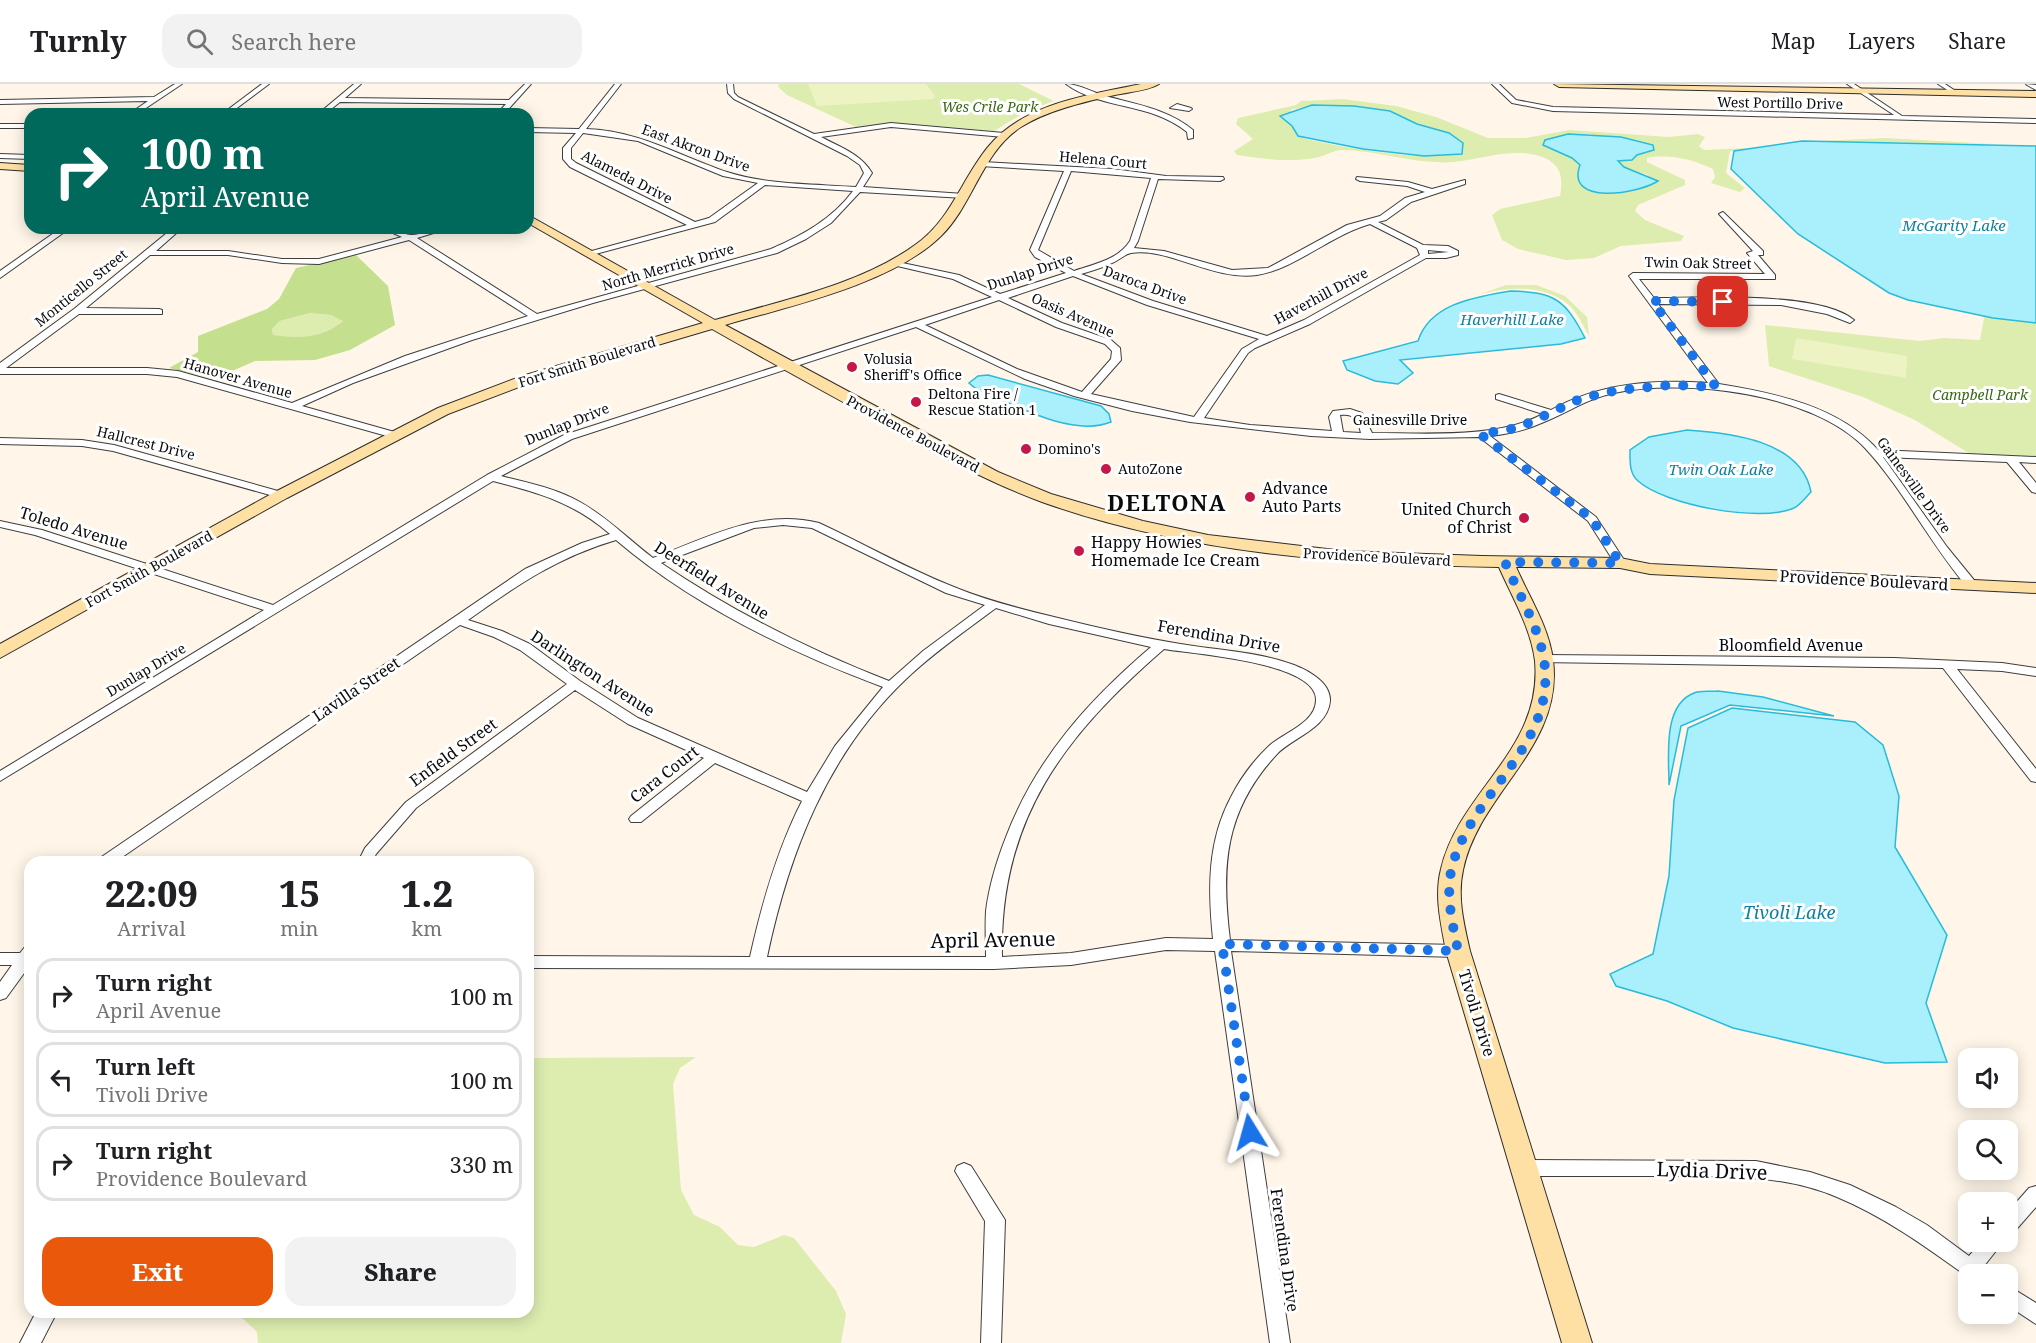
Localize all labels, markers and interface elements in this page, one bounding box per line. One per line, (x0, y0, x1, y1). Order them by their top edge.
search box (162, 14, 582, 68)
text: Turnly (30, 22, 126, 60)
icon: search (183, 25, 216, 58)
text: Search here (231, 26, 356, 56)
text: Map (1771, 27, 1815, 55)
text: Layers (1848, 27, 1915, 55)
text: Share (1948, 27, 2006, 55)
street label: West Portillo Drive (1717, 92, 1843, 113)
park label: Wes Crile Park (942, 97, 1039, 116)
street label: East Akron Drive (639, 119, 753, 176)
text: 100 m (141, 124, 265, 181)
icon: right (42, 132, 120, 210)
street label: Alameda Drive (578, 145, 676, 208)
street label: Helena Court (1058, 146, 1148, 173)
text: April Avenue (141, 178, 310, 215)
water label: McGarity Lake (1901, 215, 2006, 235)
street label: North Merrick Drive (600, 239, 736, 294)
street label: Monticello Street (31, 244, 131, 331)
street label: Dunlap Drive (984, 249, 1075, 294)
street label: Twin Oak Street (1644, 252, 1752, 273)
street label: Daroca Drive (1101, 261, 1190, 309)
street label: Haverhill Drive (1271, 263, 1371, 328)
pin (1697, 276, 1748, 327)
icon: arrive (1706, 285, 1739, 318)
street label: Oasis Avenue (1029, 288, 1118, 341)
water label: Haverhill Lake (1459, 309, 1564, 329)
street label: Fort Smith Boulevard (516, 331, 658, 391)
place label: Volusia Sheriff's Office (864, 349, 962, 384)
street label: Hanover Avenue (182, 353, 295, 402)
marker: Volusia Sheriff's Office (845, 360, 859, 374)
place label: Deltona Fire / Rescue Station 1 (928, 384, 1036, 419)
park label: Campbell Park (1932, 385, 2029, 404)
street label: Providence Boulevard (843, 390, 983, 477)
marker: Deltona Fire / Rescue Station 1 (909, 395, 923, 409)
street label: Dunlap Drive (522, 398, 612, 449)
street label: Gainesville Drive (1353, 410, 1467, 429)
street label: Hallcrest Drive (95, 421, 197, 464)
street label: Gainesville Drive (1873, 433, 1956, 537)
place label: Domino's (1038, 439, 1100, 458)
marker: Domino's (1019, 442, 1033, 456)
place label: AutoZone (1118, 459, 1182, 478)
water label: Twin Oak Lake (1669, 459, 1774, 479)
marker: AutoZone (1099, 462, 1113, 476)
place label: Advance Auto Parts (1262, 477, 1341, 517)
district label: DELTONA (1107, 487, 1227, 517)
marker: Advance Auto Parts (1243, 490, 1257, 504)
place label: United Church of Christ (1401, 498, 1512, 538)
street label: Toledo Avenue (17, 501, 131, 555)
marker: United Church of Christ (1517, 511, 1531, 525)
street label: Fort Smith Boulevard (82, 525, 216, 612)
place label: Happy Howies Homemade Ice Cream (1091, 531, 1260, 571)
street label: Deerfield Avenue (650, 536, 774, 624)
street label: Providence Boulevard (1303, 543, 1452, 570)
marker: Happy Howies Homemade Ice Cream (1072, 544, 1086, 558)
street label: Providence Boulevard (1779, 565, 1949, 595)
street label: Ferendina Drive (1156, 614, 1282, 658)
street label: Darlington Avenue (527, 625, 659, 721)
street label: Bloomfield Avenue (1719, 634, 1863, 656)
street label: Dunlap Drive (103, 638, 189, 701)
street label: Lavilla Street (308, 651, 404, 726)
street label: Enfield Street (405, 713, 501, 791)
street label: Cara Court (625, 740, 703, 808)
text: 22:09 (105, 869, 198, 918)
text: 15 (279, 869, 320, 918)
text: 1.2 (401, 869, 453, 918)
water label: Tivoli Lake (1743, 900, 1835, 924)
text: Arrival (117, 915, 186, 942)
text: min (280, 915, 319, 942)
text: km (412, 915, 442, 942)
street label: April Avenue (930, 925, 1056, 954)
text: Turn right (96, 967, 212, 997)
street label: Tivoli Drive (1453, 967, 1501, 1059)
icon: right (45, 979, 78, 1012)
text: 100 m (450, 981, 513, 1011)
text: April Avenue (96, 997, 221, 1024)
map controls (1958, 1048, 2018, 1324)
button: sound (1958, 1048, 2018, 1108)
text: Turn left (96, 1051, 195, 1081)
icon: left (45, 1063, 78, 1096)
text: 100 m (450, 1065, 513, 1095)
text: Tivoli Drive (96, 1081, 208, 1108)
position arrow (1218, 1100, 1282, 1164)
button: search (1958, 1120, 2018, 1180)
text: Turn right (96, 1135, 212, 1165)
icon: right (45, 1147, 78, 1180)
text: 330 m (450, 1149, 513, 1179)
street label: Lydia Drive (1656, 1155, 1768, 1186)
text: Providence Boulevard (96, 1165, 307, 1192)
street label: Ferendina Drive (1265, 1187, 1305, 1313)
button: + (1958, 1192, 2018, 1252)
button: Exit (42, 1237, 273, 1306)
button: Share (285, 1237, 516, 1306)
button: − (1958, 1264, 2018, 1324)

